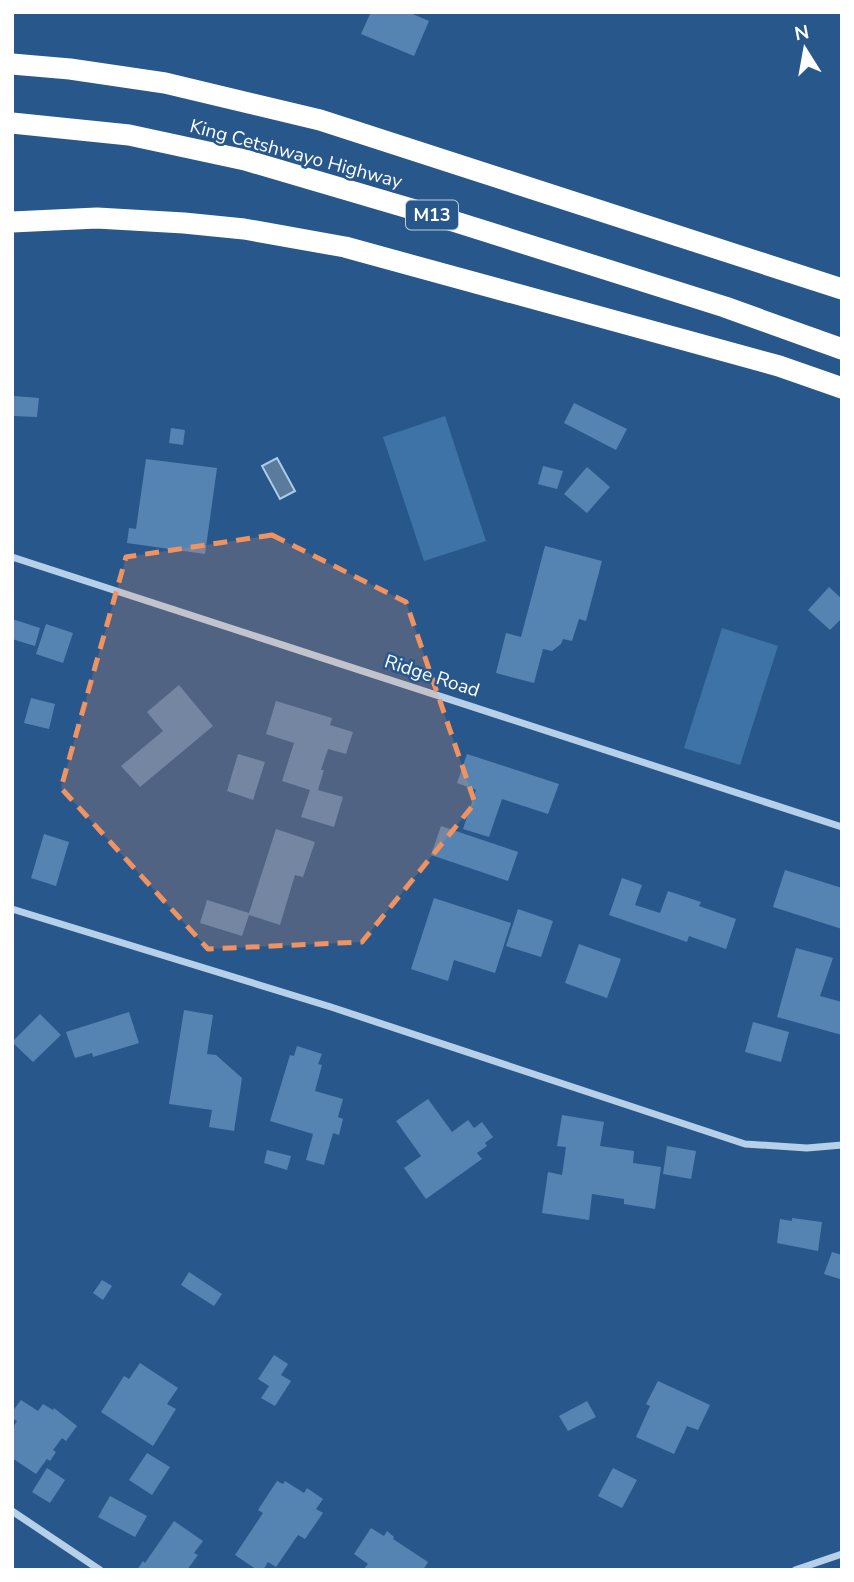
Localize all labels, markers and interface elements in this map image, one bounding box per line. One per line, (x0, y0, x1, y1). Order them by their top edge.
north arrow (770, 14, 840, 84)
text: N (792, 19, 811, 47)
street label: King Cetshwayo Highway (187, 113, 405, 195)
road number: M13 (406, 200, 458, 230)
street label: Ridge Road (381, 648, 483, 704)

